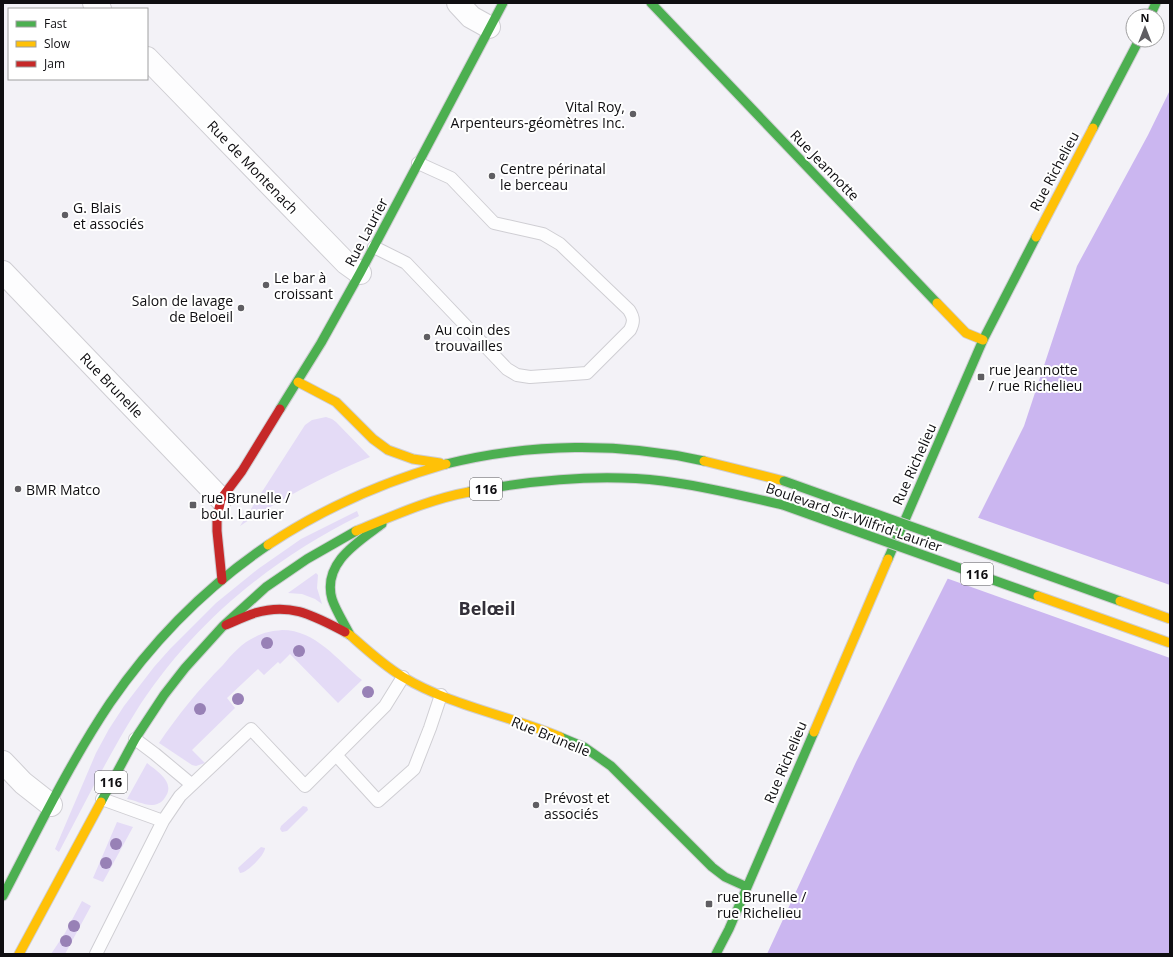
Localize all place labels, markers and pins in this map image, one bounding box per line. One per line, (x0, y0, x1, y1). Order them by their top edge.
place label: Vital Roy, Arpenteurs-géomètres Inc. (451, 97, 625, 132)
marker: Vital Roy, Arpenteurs-géomètres Inc. (628, 109, 638, 119)
place label: Centre périnatal le berceau (500, 159, 606, 194)
marker: Centre périnatal le berceau (487, 171, 497, 181)
place label: G. Blais et associés (73, 198, 144, 233)
marker: G. Blais et associés (60, 210, 70, 220)
place label: Le bar à croissant (274, 268, 333, 303)
marker: Le bar à croissant (261, 280, 271, 290)
place label: Salon de lavage de Beloeil (132, 291, 233, 326)
marker: Salon de lavage de Beloeil (236, 303, 246, 313)
place label: Au coin des trouvailles (435, 320, 510, 355)
marker: Au coin des trouvailles (422, 332, 432, 342)
place label: rue Jeannotte / rue Richelieu (989, 360, 1082, 395)
marker: rue Jeannotte / rue Richelieu (976, 372, 986, 382)
place label: BMR Matco (26, 480, 100, 499)
marker: BMR Matco (13, 484, 23, 494)
place label: rue Brunelle / boul. Laurier (201, 488, 290, 523)
marker: rue Brunelle / boul. Laurier (188, 500, 198, 510)
place label: Prévost et associés (544, 788, 610, 823)
marker: Prévost et associés (531, 800, 541, 810)
place label: rue Brunelle / rue Richelieu (717, 887, 806, 922)
marker: rue Brunelle / rue Richelieu (704, 899, 714, 909)

